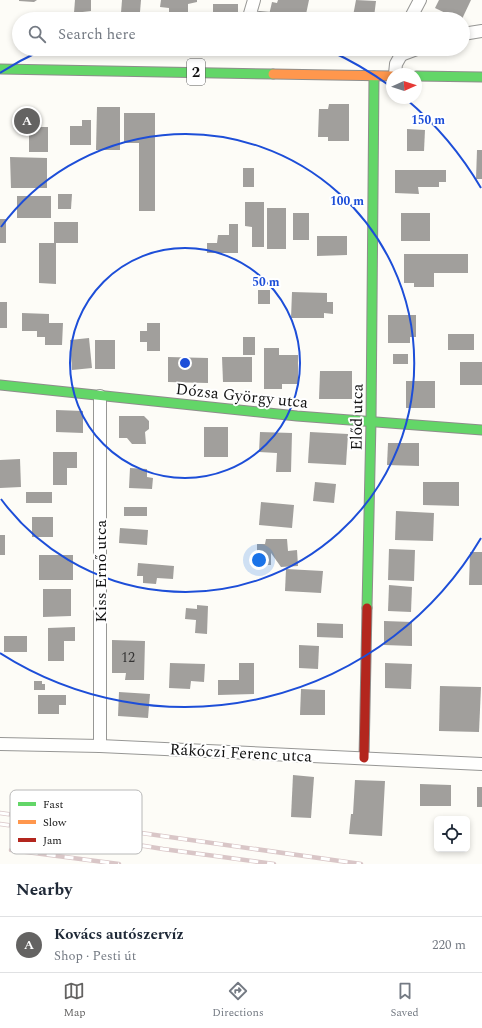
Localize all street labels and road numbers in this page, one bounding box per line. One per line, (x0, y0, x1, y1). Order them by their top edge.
road number: 2 (187, 59, 205, 85)
street label: Dózsa György utca (175, 377, 309, 415)
street label: Előd utca (344, 383, 370, 451)
street label: Kiss Ernő utca (89, 519, 113, 622)
street label: Rákóczi Ferenc utca (169, 737, 313, 769)

